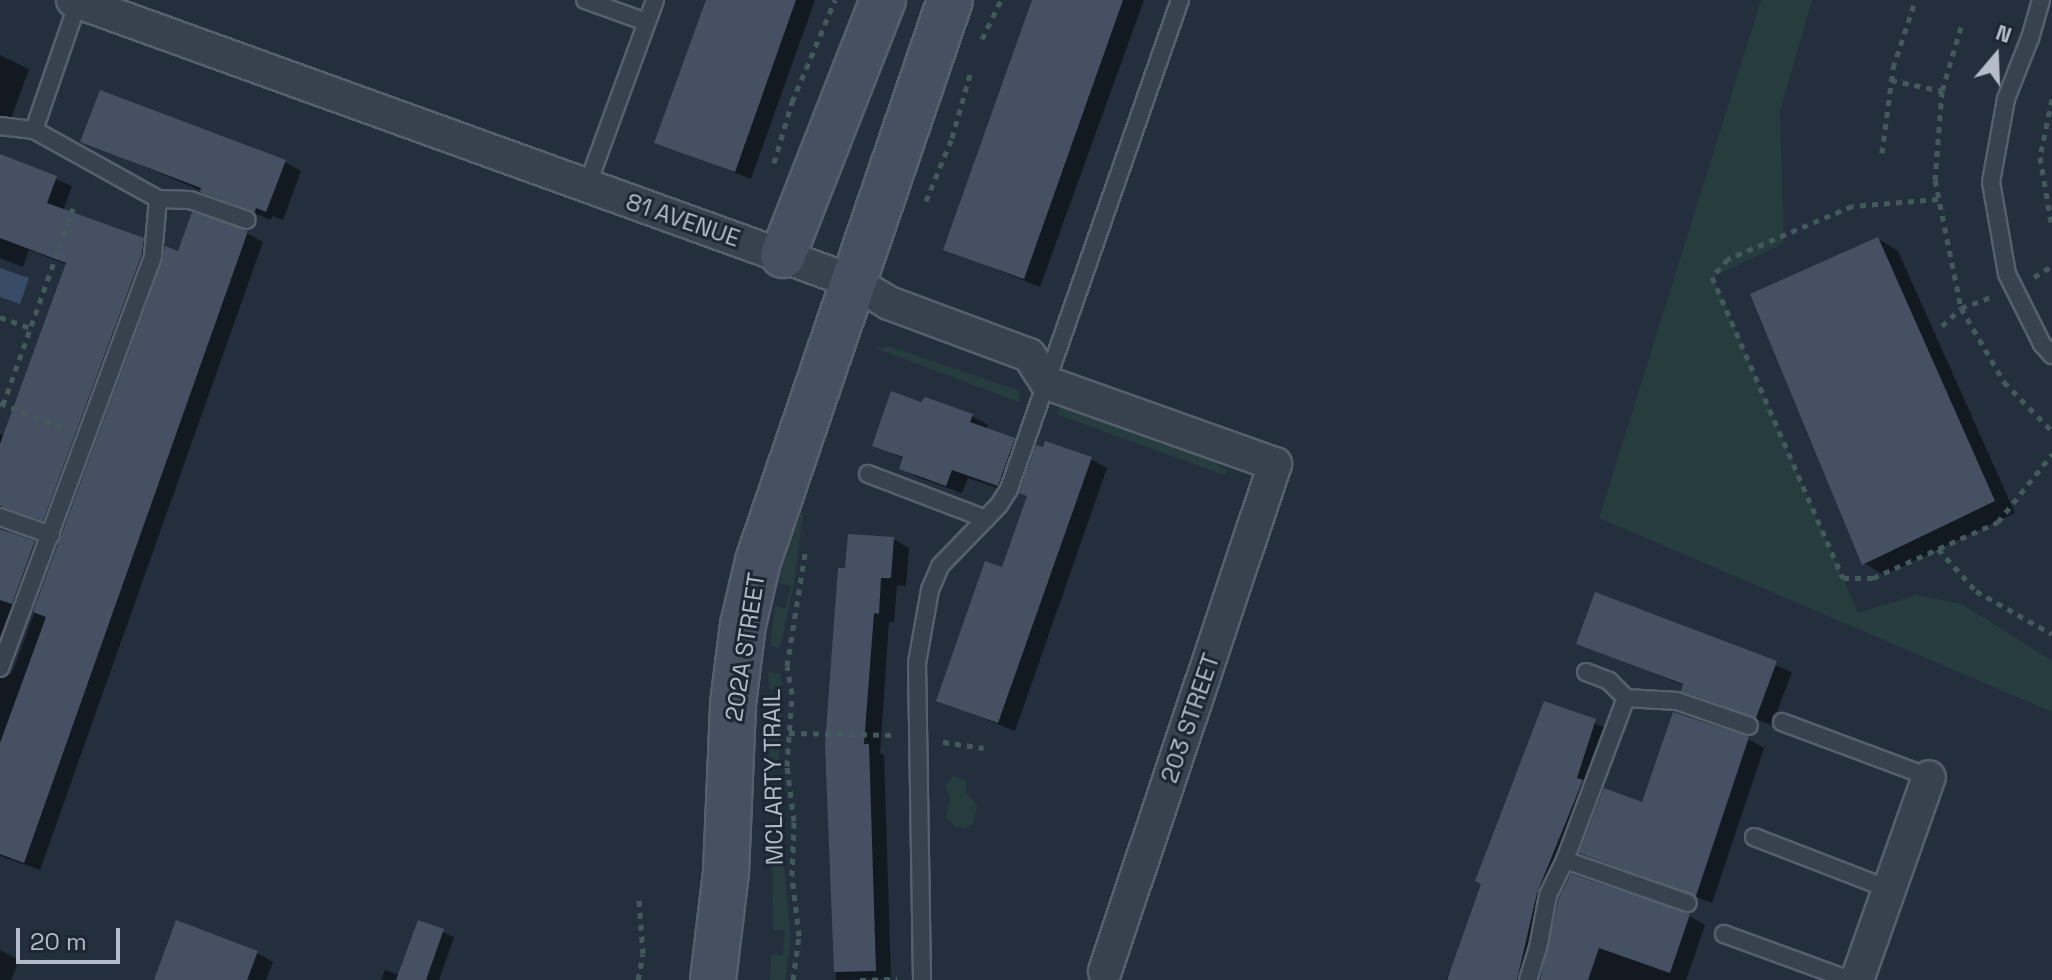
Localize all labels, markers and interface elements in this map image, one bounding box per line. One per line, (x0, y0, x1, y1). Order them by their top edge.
north arrow (1956, 16, 2036, 96)
text: N (1992, 18, 2015, 49)
street label: 81 AVENUE (622, 187, 744, 253)
street label: 202A STREET (719, 571, 771, 723)
street label: 203 STREET (1154, 650, 1226, 786)
street label: MCLARTY TRAIL (757, 688, 789, 866)
scale bar (20, 912, 124, 962)
text: 20 m (30, 926, 87, 957)

